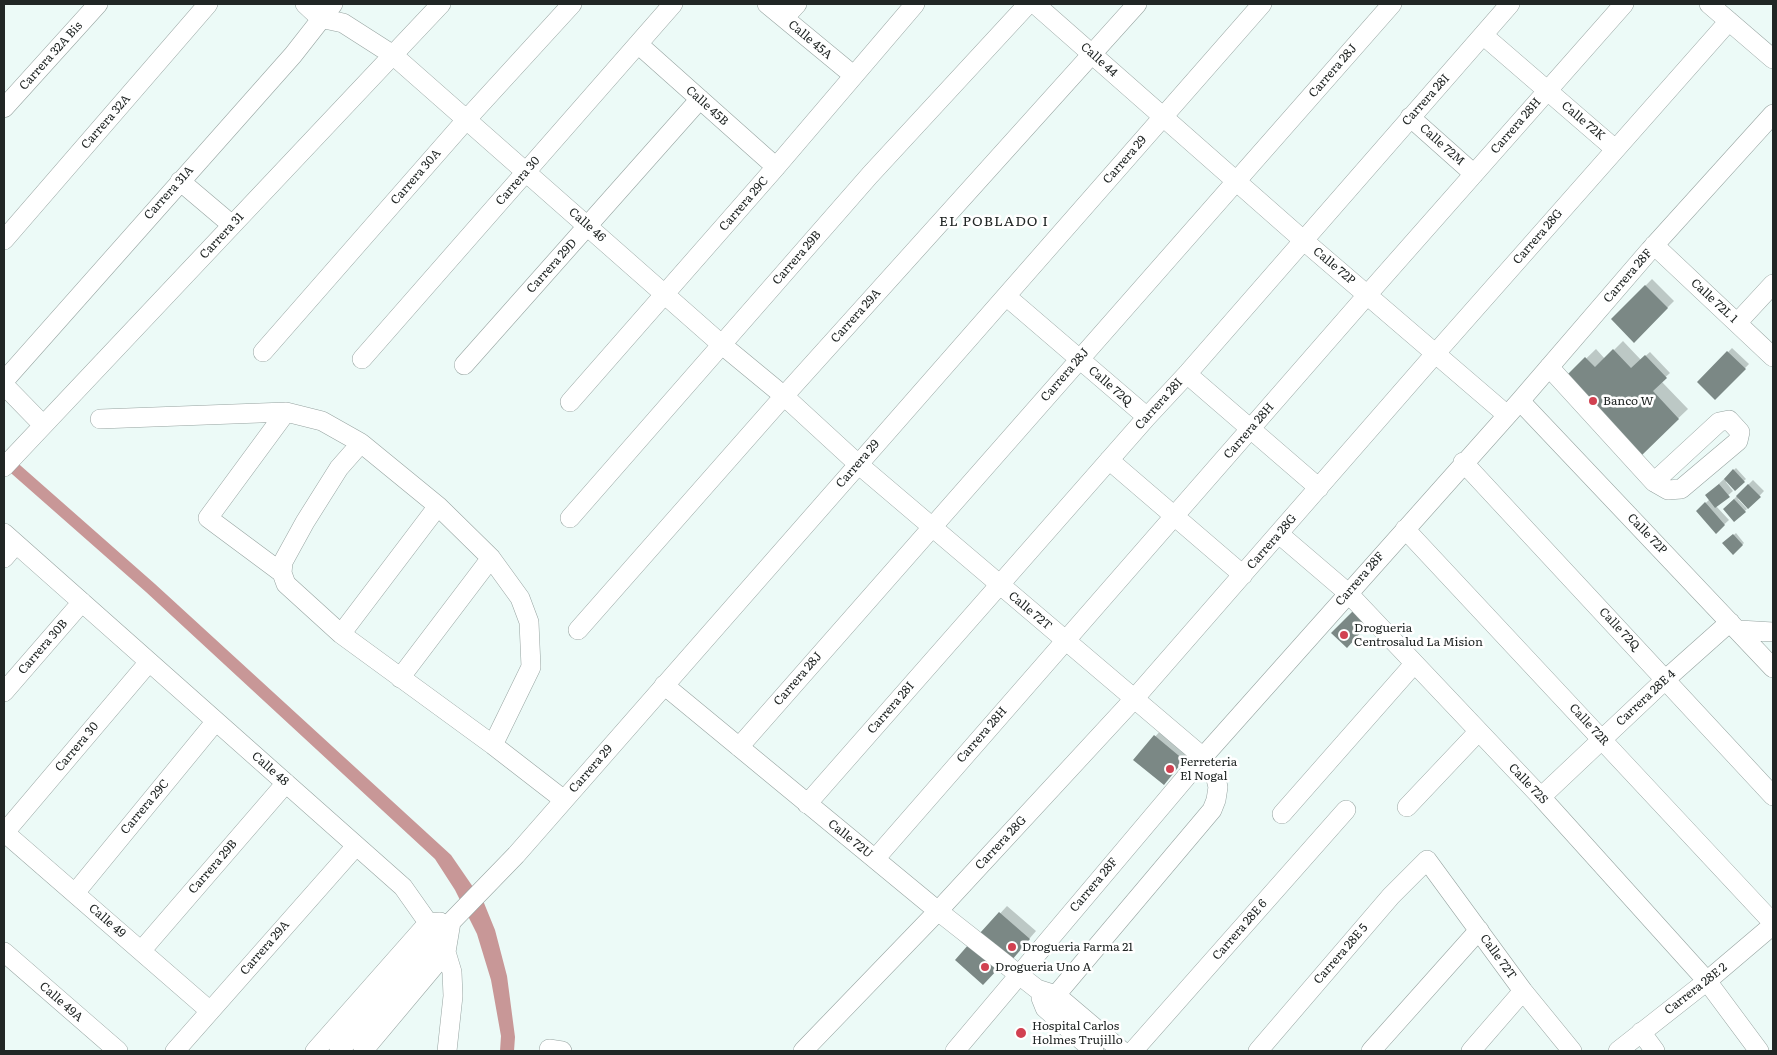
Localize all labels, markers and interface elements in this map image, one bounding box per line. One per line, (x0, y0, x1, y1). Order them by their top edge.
street label: Calle 45A (785, 18, 835, 62)
street label: Carrera 32A Bis (16, 19, 86, 93)
street label: Calle 44 (1078, 40, 1120, 80)
street label: Carrera 28J (1306, 41, 1360, 101)
street label: Carrera 28I (1399, 71, 1453, 129)
street label: Calle 45B (683, 83, 731, 129)
street label: Carrera 32A (78, 92, 134, 152)
street label: Carrera 28H (1488, 95, 1544, 157)
street label: Calle 72K (1558, 99, 1608, 143)
street label: Calle 72M (1417, 121, 1467, 169)
street label: Carrera 29 (1100, 133, 1150, 187)
street label: Carrera 30A (388, 146, 444, 208)
street label: Carrera 30 (493, 154, 543, 208)
street label: Carrera 31A (141, 163, 197, 223)
street label: Carrera 29C (717, 174, 771, 234)
street label: Calle 46 (566, 205, 608, 245)
street label: Carrera 28G (1510, 207, 1566, 267)
street label: Carrera 31 (197, 210, 247, 262)
district label: EL POBLADO I (937, 214, 1051, 230)
street label: Carrera 29B (770, 228, 824, 288)
street label: Carrera 29D (524, 236, 580, 296)
street label: Calle 72P (1310, 244, 1358, 288)
street label: Carrera 28F (1601, 246, 1655, 306)
street label: Calle 72L 1 (1688, 276, 1740, 326)
street label: Carrera 29A (828, 286, 884, 346)
street label: Carrera 28J (1038, 345, 1092, 405)
street label: Calle 72Q (1085, 363, 1135, 409)
street label: Carrera 28I (1132, 375, 1186, 433)
place label: Banco W (1603, 394, 1654, 408)
marker: Banco W (1587, 395, 1599, 407)
street label: Carrera 28H (1221, 400, 1277, 462)
street label: Carrera 29 (833, 437, 883, 491)
street label: Calle 72P (1624, 511, 1670, 557)
street label: Carrera 28G (1244, 512, 1300, 572)
street label: Carrera 28F (1333, 549, 1387, 609)
street label: Calle 72T (1005, 589, 1055, 633)
street label: Calle 72Q (1596, 605, 1642, 653)
street label: Carrera 30B (15, 617, 71, 677)
place label: Drogueria Centrosalud La Mision (1354, 621, 1483, 649)
marker: Drogueria Centrosalud La Mision (1338, 629, 1350, 641)
street label: Carrera 28J (771, 649, 825, 709)
street label: Carrera 28E 4 (1613, 667, 1679, 729)
street label: Carrera 28I (865, 679, 917, 737)
street label: Calle 72R (1566, 701, 1612, 749)
street label: Carrera 28H (954, 704, 1010, 766)
street label: Carrera 30 (52, 719, 102, 775)
street label: Carrera 29 (566, 742, 616, 796)
street label: Calle 48 (248, 749, 292, 789)
place label: Ferreteria El Nogal (1180, 755, 1237, 783)
street label: Calle 72S (1505, 761, 1551, 807)
marker: Ferreteria El Nogal (1164, 763, 1176, 775)
street label: Carrera 29C (118, 777, 172, 837)
street label: Carrera 28G (972, 813, 1030, 873)
street label: Calle 72U (825, 817, 875, 861)
street label: Carrera 29B (186, 837, 240, 897)
street label: Carrera 28F (1067, 855, 1121, 915)
street label: Carrera 28E 6 (1210, 897, 1270, 963)
street label: Calle 49 (86, 901, 128, 941)
street label: Carrera 29A (237, 918, 293, 978)
street label: Carrera 28E 5 (1311, 921, 1371, 987)
street label: Calle 72T (1477, 932, 1519, 982)
place label: Drogueria Farma 21 (1022, 940, 1133, 954)
marker: Drogueria Farma 21 (1006, 941, 1018, 953)
place label: Drogueria Uno A (995, 960, 1091, 974)
street label: Carrera 28E 2 (1662, 960, 1730, 1018)
marker: Drogueria Uno A (979, 961, 991, 973)
street label: Calle 49A (36, 979, 86, 1025)
place label: Hospital Carlos Holmes Trujillo (1032, 1019, 1123, 1047)
marker: Hospital Carlos Holmes Trujillo (1014, 1026, 1028, 1040)

